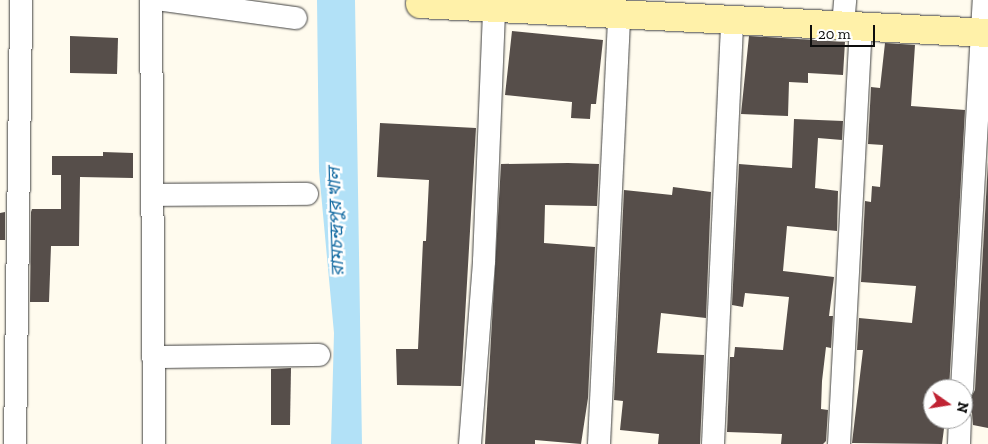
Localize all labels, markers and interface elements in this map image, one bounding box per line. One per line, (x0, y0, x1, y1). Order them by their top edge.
scale bar (813, 15, 878, 47)
text: 20 m (818, 25, 851, 43)
water label: রামচন্দ্রপুর খাল (323, 167, 349, 277)
north arrow (923, 379, 973, 429)
text: N (953, 400, 972, 414)

